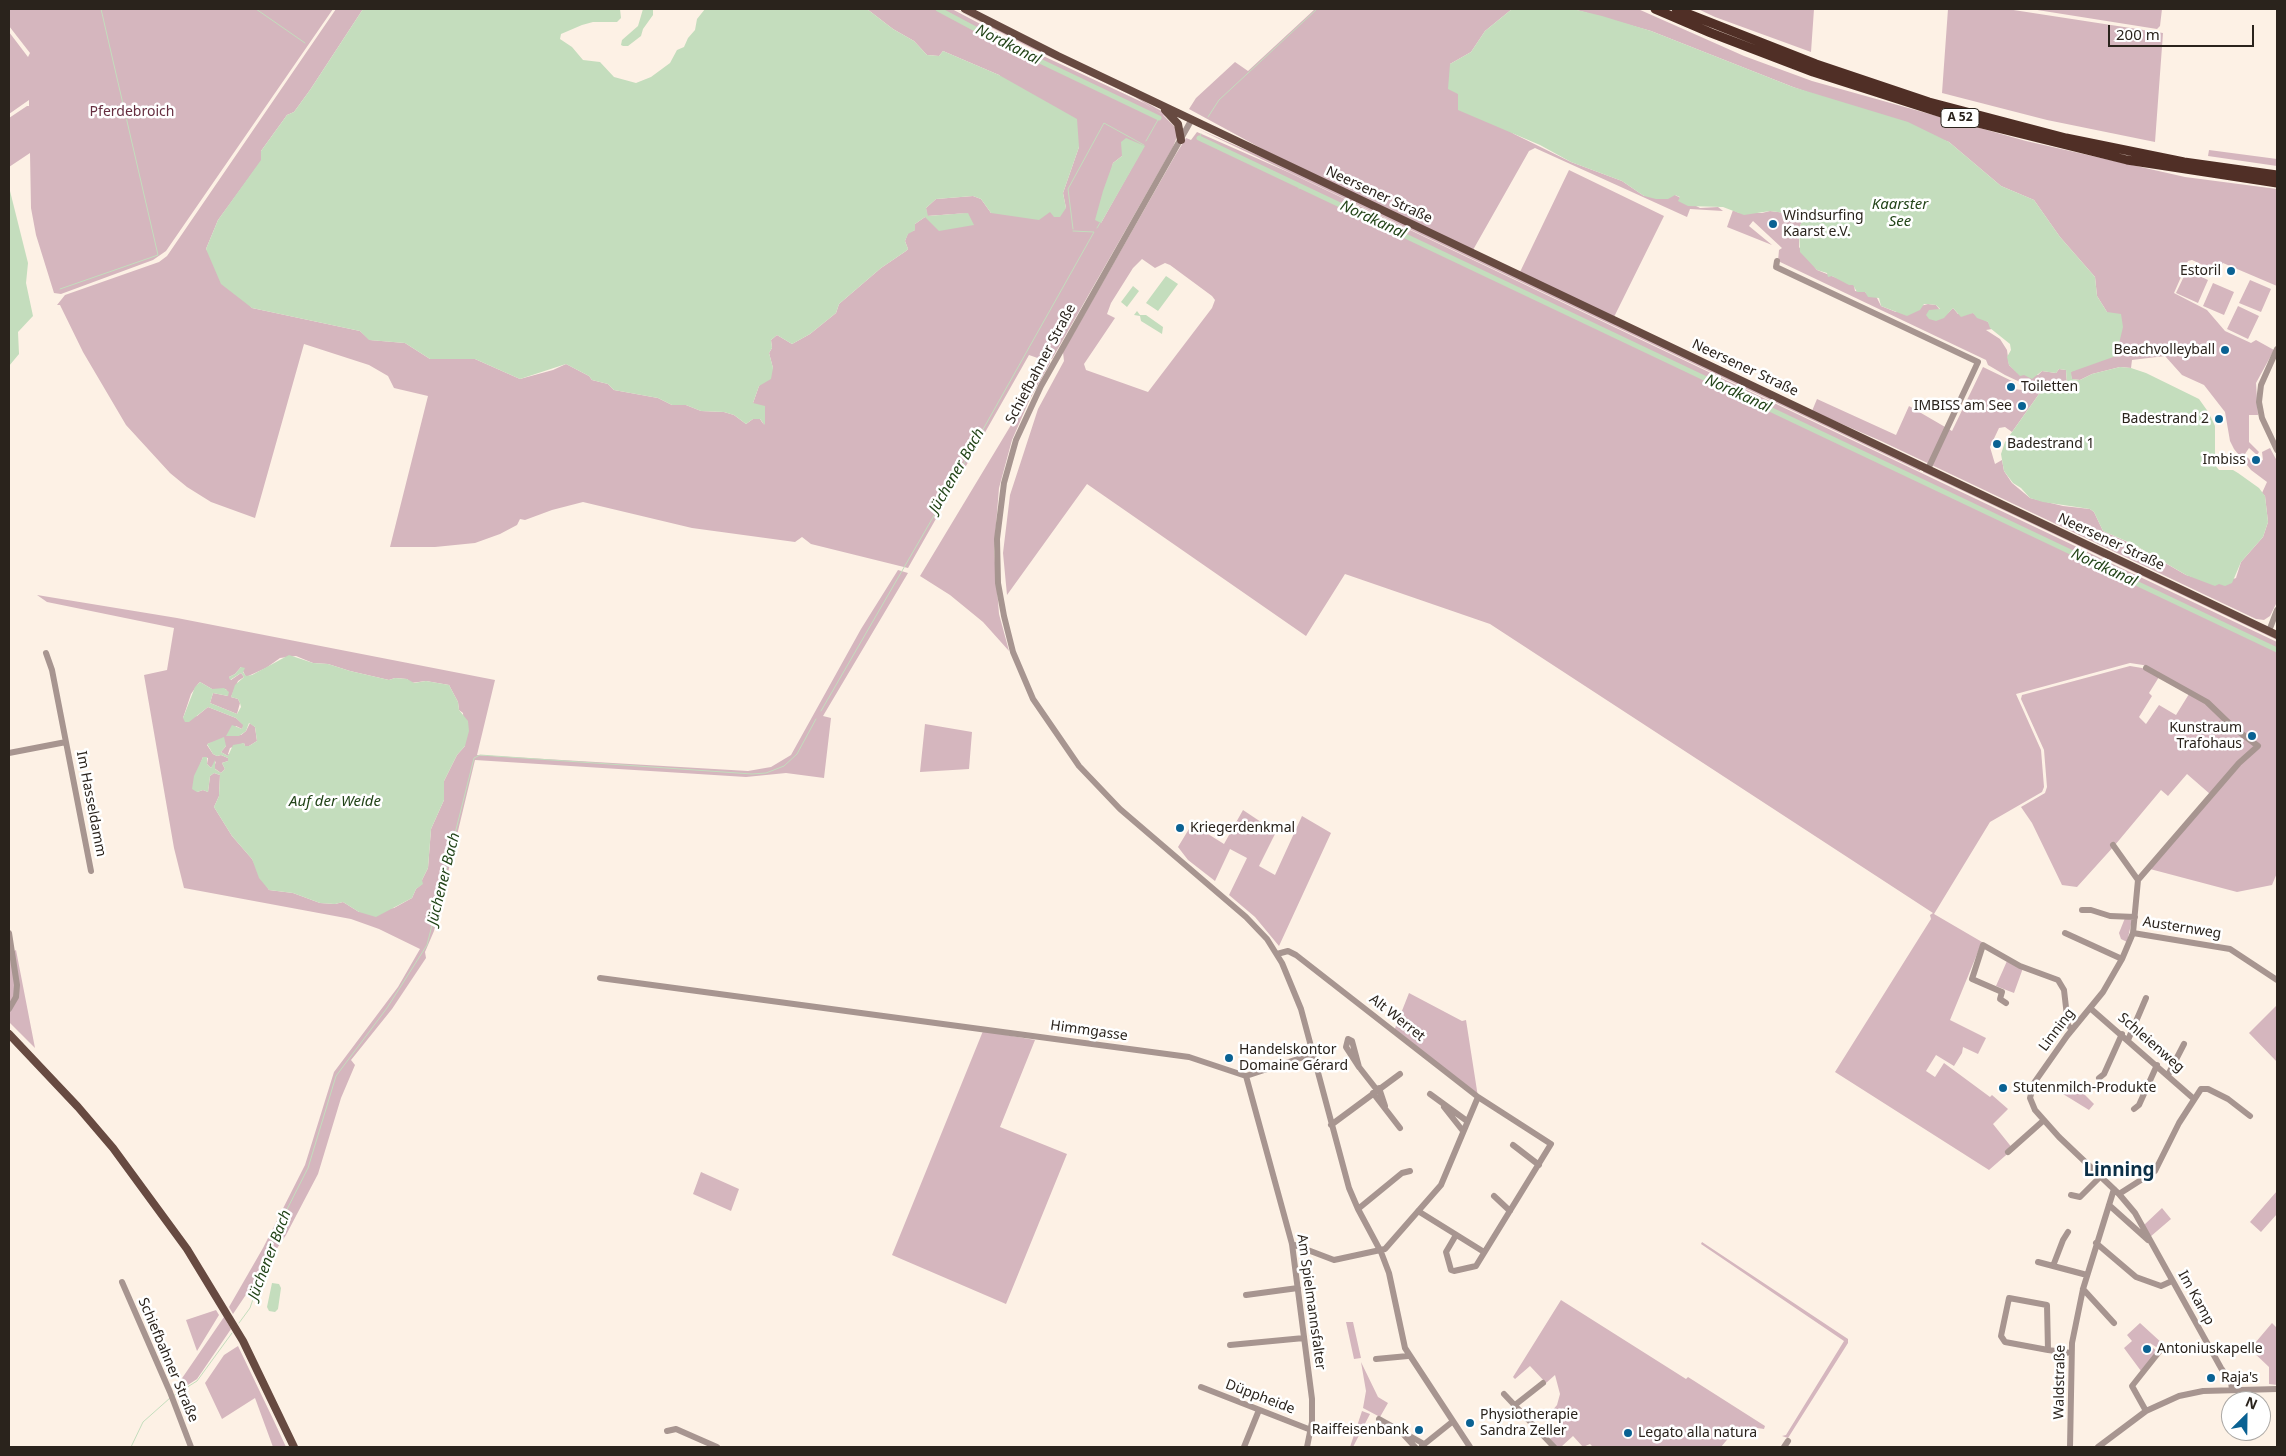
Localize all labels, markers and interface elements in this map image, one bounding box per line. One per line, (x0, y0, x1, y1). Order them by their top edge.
scale bar (2111, 15, 2257, 47)
water label: Nordkanal (973, 21, 1043, 69)
text: 200 m (2116, 24, 2160, 44)
park label: Pferdebroich (90, 104, 174, 120)
road number: A 52 (1941, 109, 1979, 128)
street label: Neersener Straße (1323, 163, 1435, 227)
water label: Kaarster See (1872, 196, 1928, 231)
water label: Nordkanal (1337, 197, 1409, 243)
place label: Windsurfing Kaarst e.V. (1783, 208, 1864, 240)
marker: Windsurfing Kaarst e.V. (1767, 218, 1779, 230)
place label: Estoril (2180, 263, 2221, 279)
marker: Estoril (2225, 265, 2237, 277)
street label: Schiefbahner Straße (1002, 301, 1080, 427)
street label: Neersener Straße (1689, 336, 1801, 400)
place label: Beachvolleyball (2114, 342, 2215, 358)
marker: Beachvolleyball (2219, 344, 2231, 356)
water label: Nordkanal (1702, 371, 1774, 417)
place label: Toiletten (2021, 379, 2078, 395)
marker: Toiletten (2005, 381, 2017, 393)
place label: IMBISS am See (1914, 398, 2012, 414)
marker: IMBISS am See (2016, 400, 2028, 412)
place label: Badestrand 2 (2122, 411, 2209, 427)
marker: Badestrand 2 (2213, 413, 2225, 425)
water label: Jüchener Bach (926, 425, 988, 517)
place label: Badestrand 1 (2007, 436, 2094, 452)
marker: Badestrand 1 (1991, 438, 2003, 450)
place label: Imbiss (2203, 452, 2246, 468)
marker: Imbiss (2250, 454, 2262, 466)
street label: Neersener Straße (2055, 510, 2167, 574)
water label: Nordkanal (2068, 545, 2140, 591)
place label: Kunstraum Trafohaus (2169, 720, 2242, 752)
marker: Kunstraum Trafohaus (2246, 730, 2258, 742)
street label: Im Hasseldamm (73, 750, 109, 858)
water label: Auf der Weide (289, 793, 381, 811)
place label: Kriegerdenkmal (1190, 820, 1295, 836)
marker: Kriegerdenkmal (1174, 822, 1186, 834)
water label: Jüchener Bach (424, 831, 464, 927)
street label: Austernweg (2142, 914, 2222, 942)
street label: Alt Werret (1366, 991, 1428, 1045)
street label: Linning (2036, 1005, 2078, 1055)
street label: Schleienweg (2114, 1010, 2188, 1076)
street label: Himmgasse (1049, 1017, 1129, 1045)
place label: Handelskontor Domaine Gérard (1239, 1042, 1348, 1074)
marker: Handelskontor Domaine Gérard (1223, 1052, 1235, 1064)
place label: Stutenmilch-Produkte (2013, 1080, 2156, 1096)
marker: Stutenmilch-Produkte (1997, 1082, 2009, 1094)
district label: Linning (2083, 1160, 2155, 1182)
water label: Jüchener Bach (245, 1208, 295, 1302)
street label: Am Spielmannsfalter (1293, 1233, 1329, 1371)
street label: Im Kamp (2174, 1268, 2218, 1328)
street label: Schiefbahner Straße (134, 1295, 202, 1425)
place label: Antoniuskapelle (2157, 1341, 2263, 1357)
marker: Antoniuskapelle (2141, 1343, 2153, 1355)
street label: Waldstraße (2051, 1345, 2069, 1419)
place label: Raja's (2221, 1370, 2258, 1386)
marker: Raja's (2205, 1372, 2217, 1384)
street label: Düppheide (1223, 1376, 1297, 1418)
north arrow (2221, 1391, 2271, 1441)
text: N (2243, 1392, 2261, 1414)
place label: Physiotherapie Sandra Zeller (1480, 1407, 1578, 1440)
marker: Physiotherapie Sandra Zeller (1464, 1417, 1476, 1429)
place label: Raiffeisenbank (1312, 1422, 1409, 1438)
marker: Raiffeisenbank (1413, 1424, 1425, 1436)
place label: Legato alla natura (1638, 1425, 1757, 1441)
marker: Legato alla natura (1622, 1427, 1634, 1439)

